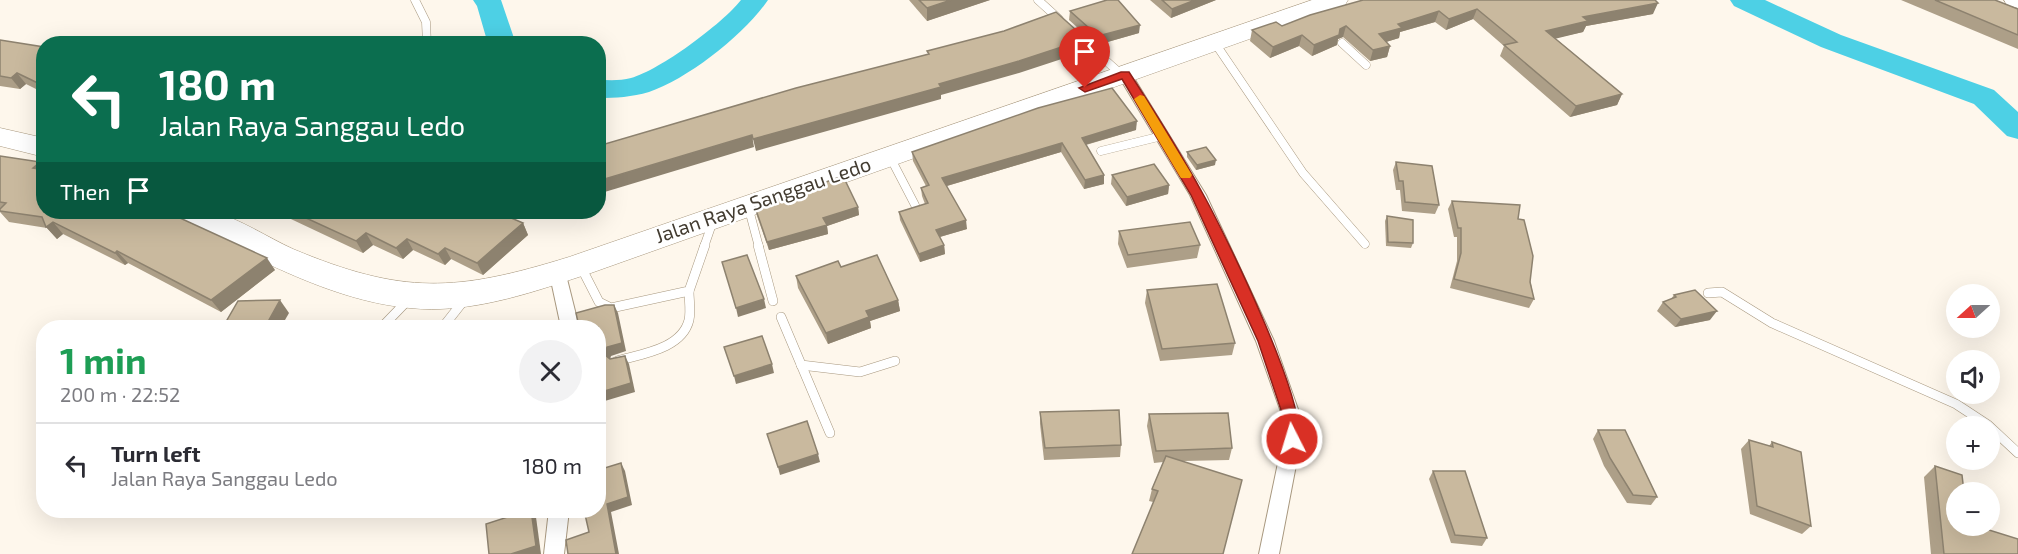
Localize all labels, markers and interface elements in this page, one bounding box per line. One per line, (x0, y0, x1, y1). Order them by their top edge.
pin (1059, 26, 1110, 88)
icon: arrive (1068, 35, 1101, 68)
text: 180 m (159, 58, 276, 108)
icon: left (60, 60, 138, 138)
text: Jalan Raya Sanggau Ledo (159, 109, 465, 141)
street label: Jalan Raya Sanggau Ledo (652, 151, 874, 247)
icon: arrive (122, 174, 155, 207)
text: Then (60, 178, 110, 204)
north arrow (1946, 284, 2000, 338)
map controls (1946, 284, 2000, 536)
text: 1 min (60, 338, 147, 381)
button: close (519, 340, 582, 403)
button: sound (1946, 350, 2000, 404)
text: 200 m · 22:52 (60, 382, 180, 406)
position arrow (1260, 407, 1324, 471)
button: + (1946, 416, 2000, 470)
text: Turn left (111, 440, 200, 466)
icon: left (60, 449, 93, 482)
text: 180 m (522, 452, 582, 478)
text: Jalan Raya Sanggau Ledo (111, 466, 338, 490)
button: − (1946, 482, 2000, 536)

